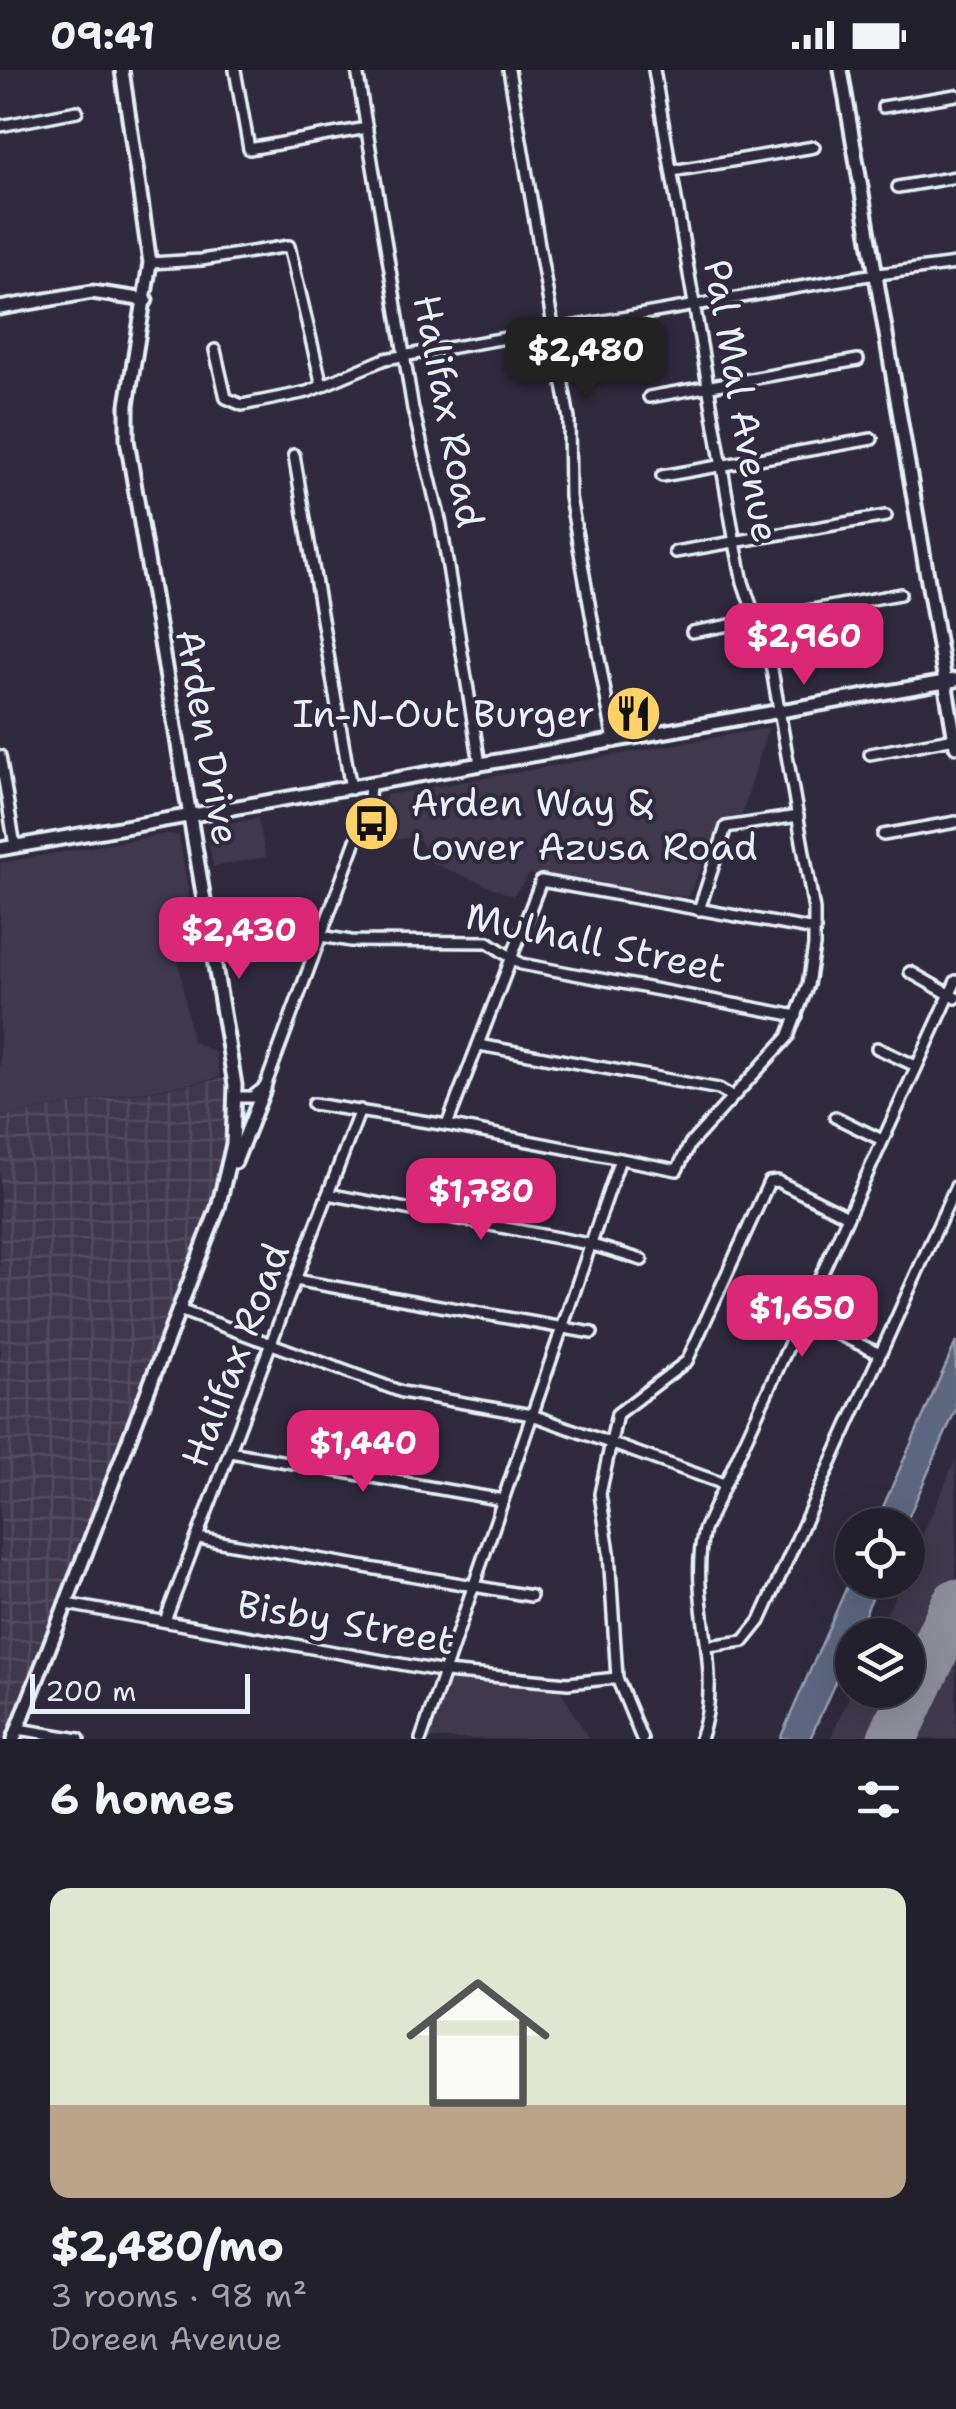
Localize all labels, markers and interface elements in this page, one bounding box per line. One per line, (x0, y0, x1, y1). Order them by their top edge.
text: 09:41 (50, 10, 155, 61)
street label: Pal Mal Avenue (692, 256, 792, 546)
street label: Halifax Road (401, 290, 497, 532)
pin: $2,480 (505, 317, 667, 402)
text: $2,480 (527, 328, 645, 371)
pin: $2,960 (723, 603, 885, 688)
text: $2,960 (746, 614, 862, 657)
street label: Arden Drive (164, 625, 252, 849)
restaurant icon: In-N-Out Burger (604, 683, 664, 743)
place label: In-N-Out Burger (292, 688, 595, 739)
place label: Arden Way & Lower Azusa Road (411, 777, 758, 872)
bus stop icon: Arden Way & Lower Azusa Road (342, 794, 402, 854)
street label: Mulhall Street (462, 890, 730, 994)
pin: $2,430 (158, 897, 320, 982)
text: $2,430 (181, 908, 297, 951)
pin: $1,780 (400, 1158, 562, 1243)
text: $1,780 (428, 1169, 534, 1212)
street label: Halifax Road (169, 1236, 301, 1474)
pin: $1,650 (721, 1275, 883, 1360)
text: $1,650 (749, 1286, 855, 1329)
pin: $1,440 (282, 1410, 444, 1495)
text: $1,440 (309, 1421, 417, 1464)
map controls (835, 1508, 925, 1708)
button: locate (835, 1508, 925, 1598)
street label: Bisby Street (233, 1578, 459, 1666)
button: layers (835, 1618, 925, 1708)
scale bar (30, 1669, 250, 1714)
text: 200 m (45, 1672, 136, 1710)
text: 6 homes (50, 1771, 235, 1827)
icon: filters (851, 1772, 906, 1827)
icon: home (388, 1953, 568, 2133)
text: $2,480/mo (50, 2218, 284, 2274)
text: 3 rooms · 98 m² (50, 2274, 307, 2317)
text: Doreen Avenue (50, 2317, 282, 2360)

